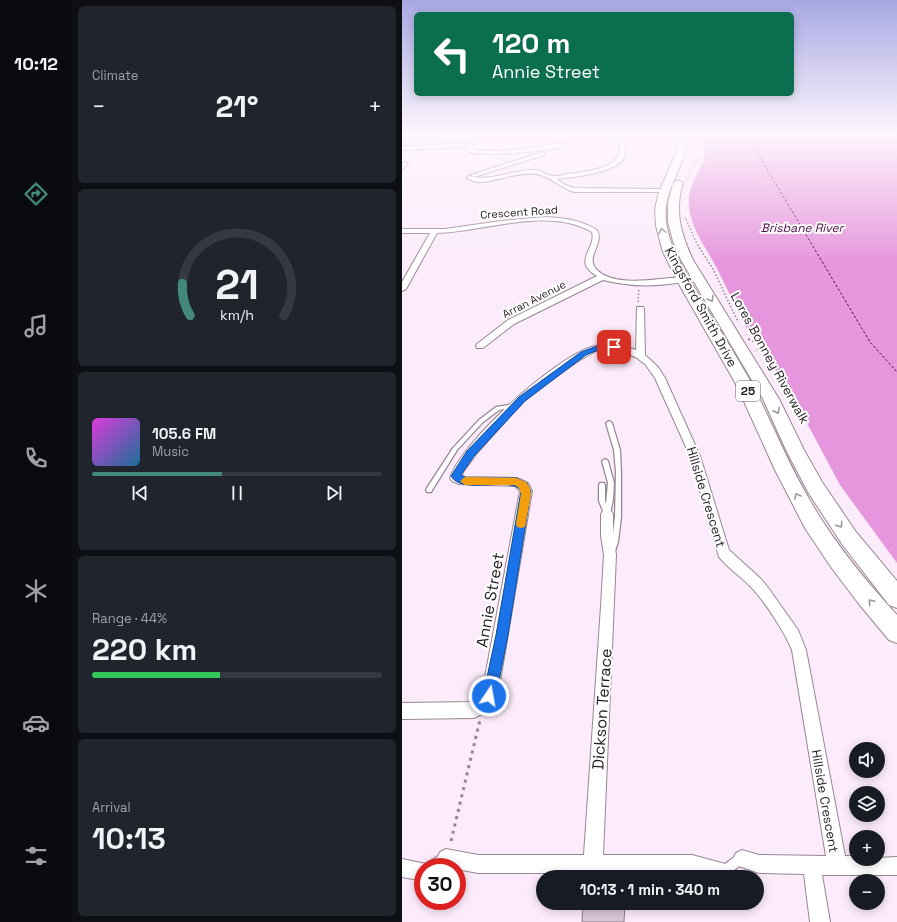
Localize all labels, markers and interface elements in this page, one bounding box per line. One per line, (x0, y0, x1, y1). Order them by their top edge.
text: 120 m (492, 25, 570, 61)
icon: left (426, 28, 478, 80)
text: 10:12 (14, 52, 58, 75)
text: Annie Street (492, 60, 600, 83)
text: Climate (92, 67, 138, 84)
text: 21° (215, 87, 259, 126)
text: − (92, 92, 106, 120)
text: + (368, 92, 382, 120)
icon: directions (22, 180, 50, 208)
street label: Crescent Road (480, 202, 558, 222)
water label: Brisbane River (761, 220, 845, 236)
one-way arrow (659, 228, 667, 234)
street label: Kingsford Smith Drive (661, 244, 741, 370)
text: 21 (215, 258, 259, 311)
street label: Arran Avenue (500, 277, 568, 321)
street label: Lores Bonney Riverwalk (727, 289, 813, 427)
one-way arrow (707, 295, 714, 302)
text: km/h (220, 305, 254, 323)
icon: music (22, 312, 50, 340)
pin (597, 330, 631, 364)
icon: arrive (603, 336, 625, 358)
road number: 25 (736, 381, 760, 401)
one-way arrow (772, 407, 780, 414)
text: 105.6 FM (152, 424, 216, 443)
text: Music (152, 443, 189, 460)
icon: phone (22, 444, 50, 472)
street label: Hillside Crescent (683, 445, 729, 549)
icon: previous (129, 482, 151, 504)
icon: pause (226, 482, 248, 504)
icon: next (323, 482, 345, 504)
one-way arrow (794, 493, 802, 500)
one-way arrow (835, 521, 843, 528)
street label: Annie Street (471, 551, 509, 649)
icon: climate (22, 577, 50, 605)
one-way arrow (869, 599, 876, 607)
text: Range · 44% (92, 610, 167, 627)
text: 220 km (92, 630, 197, 669)
street label: Dickson Terrace (587, 648, 617, 770)
position arrow (468, 675, 510, 717)
icon: car (22, 709, 50, 737)
map controls (849, 742, 885, 910)
button: sound (849, 742, 885, 778)
street label: Hillside Crescent (808, 748, 842, 854)
button: layers (849, 786, 885, 822)
text: Arrival (92, 799, 131, 816)
text: 10:13 (92, 819, 166, 858)
button: + (849, 830, 885, 866)
icon: filters (22, 842, 50, 870)
speed limit sign: 30 (414, 858, 466, 910)
button: − (849, 874, 885, 910)
text: 10:13 · 1 min · 340 m (580, 880, 720, 899)

